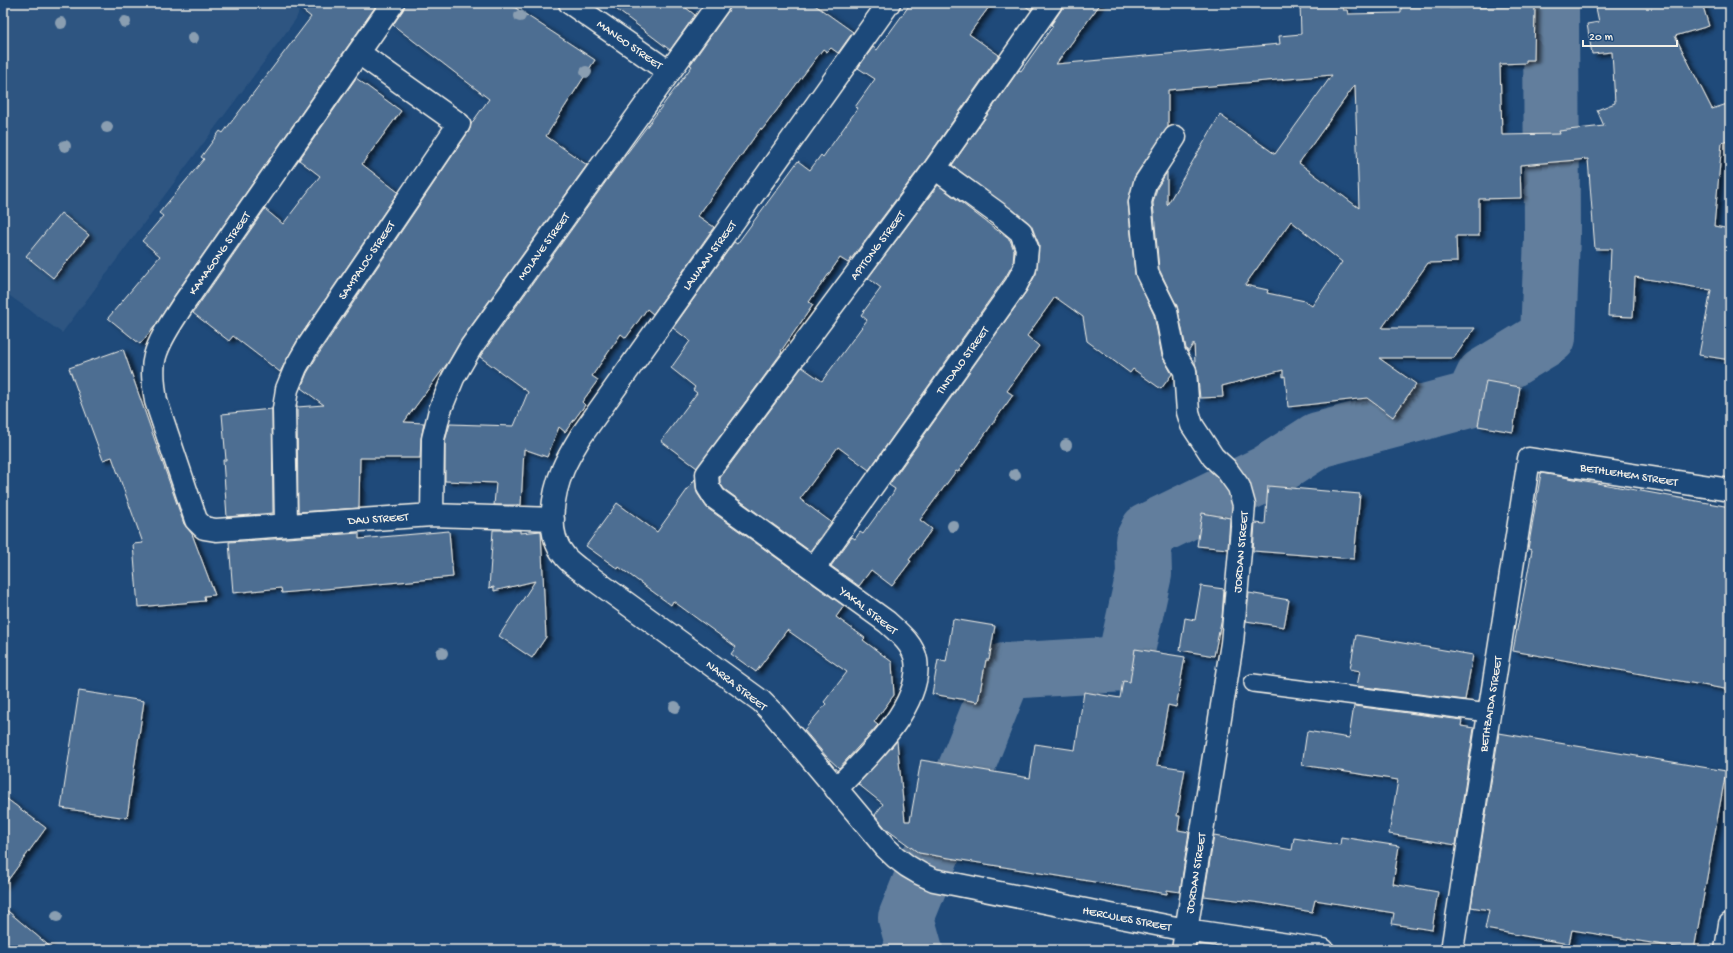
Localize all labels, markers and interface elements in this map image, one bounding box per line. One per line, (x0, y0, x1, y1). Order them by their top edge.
street label: MANGO STREET (593, 18, 666, 74)
scale bar (1583, 22, 1677, 48)
text: 20 m (1589, 31, 1614, 45)
street label: APITONG STREET (848, 208, 910, 283)
street label: KAMAGONG STREET (187, 209, 255, 298)
street label: MOLAVE STREET (515, 210, 575, 284)
street label: SAMPALOC STREET (336, 218, 400, 303)
street label: LAWAAN STREET (681, 218, 741, 294)
street label: TINDALO STREET (934, 323, 994, 399)
street label: BETHLEHEM STREET (1578, 461, 1680, 491)
street label: JORDAN STREET (1231, 510, 1253, 593)
street label: DAU STREET (346, 511, 410, 529)
street label: YAKAL STREET (835, 584, 901, 639)
street label: BETHZAIDA STREET (1477, 654, 1507, 754)
street label: NARRA STREET (703, 658, 770, 716)
street label: JORDAN STREET (1184, 831, 1210, 915)
street label: HERCULES STREET (1081, 904, 1174, 936)

